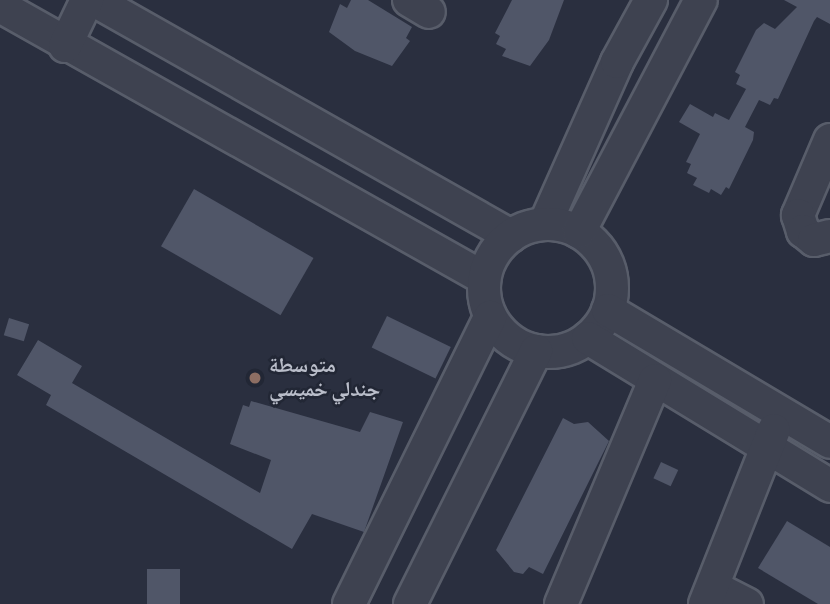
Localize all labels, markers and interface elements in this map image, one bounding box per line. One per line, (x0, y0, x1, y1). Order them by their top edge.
place label: متوسطة جندلي خميسي (269, 353, 380, 403)
marker: متوسطة جندلي خميسي (247, 370, 263, 386)

